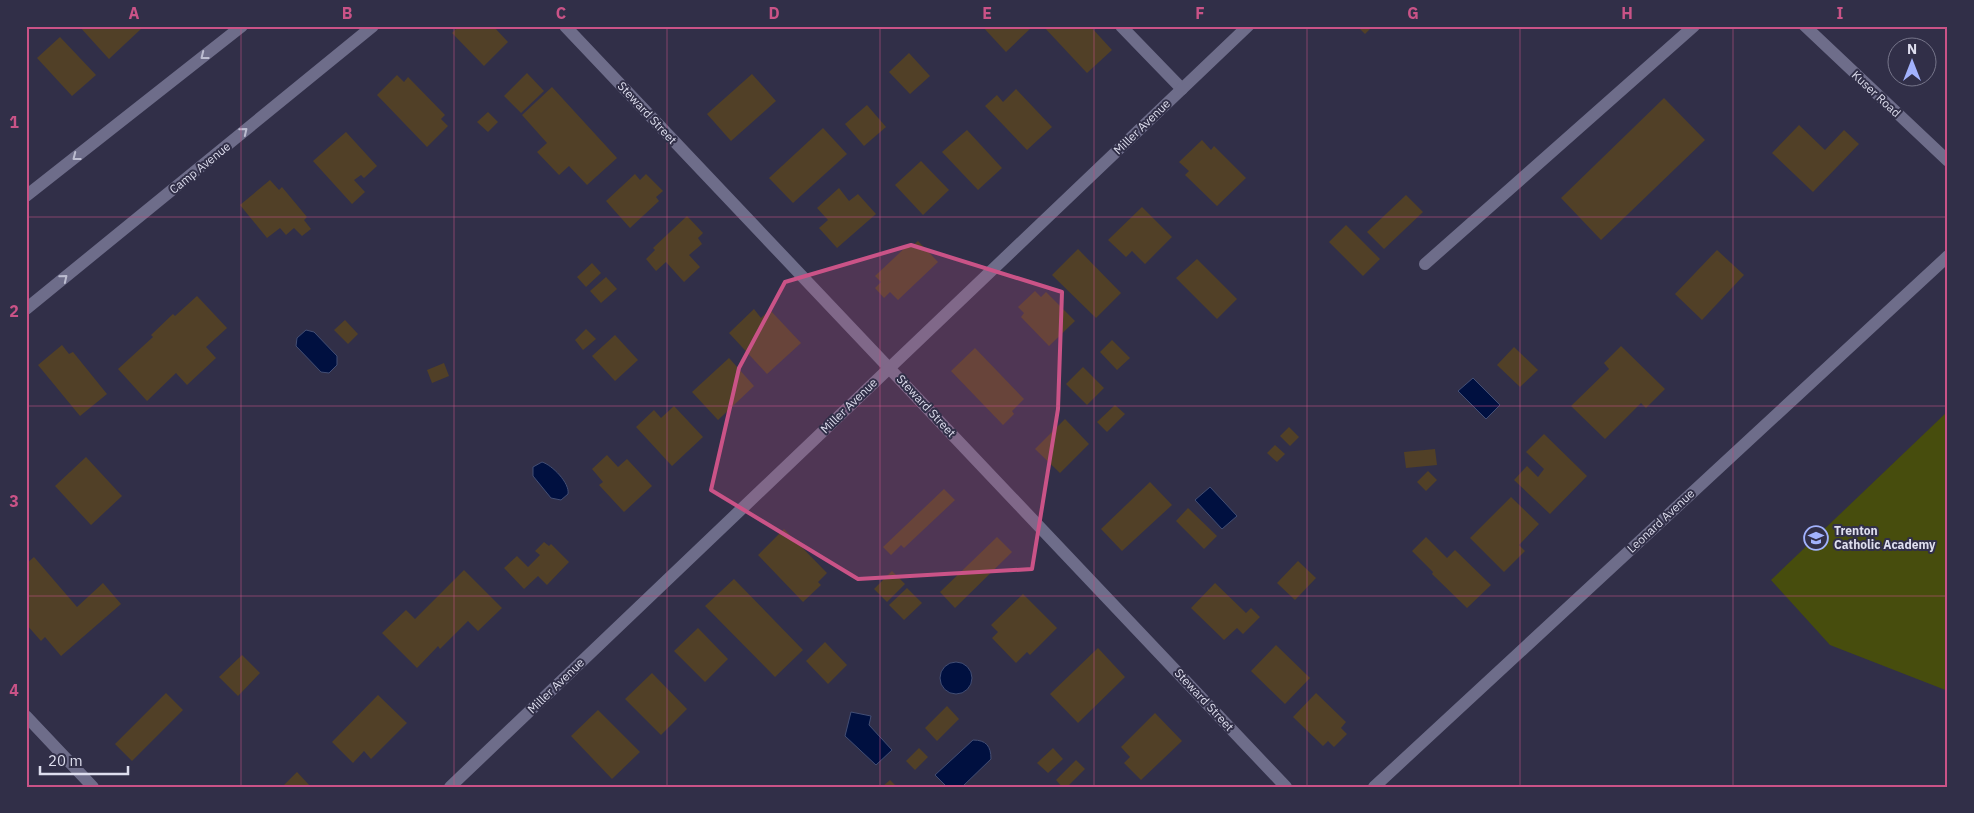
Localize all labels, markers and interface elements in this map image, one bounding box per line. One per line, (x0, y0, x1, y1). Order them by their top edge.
text: A (129, 3, 140, 23)
text: B (342, 3, 353, 23)
text: C (556, 3, 566, 23)
text: D (768, 3, 780, 23)
text: E (982, 3, 992, 23)
text: F (1195, 3, 1205, 23)
text: G (1407, 3, 1419, 23)
text: H (1621, 3, 1633, 23)
text: I (1837, 3, 1844, 23)
north arrow (1886, 38, 1936, 88)
text: N (1907, 40, 1917, 58)
one-way arrow (200, 51, 209, 60)
street label: Kuser Road (1849, 67, 1904, 120)
street label: Steward Street (615, 78, 680, 147)
street label: Miller Avenue (1110, 96, 1173, 157)
text: 1 (9, 112, 19, 132)
one-way arrow (238, 129, 247, 137)
street label: Camp Avenue (166, 138, 234, 197)
one-way arrow (73, 151, 82, 159)
one-way arrow (58, 276, 67, 284)
text: 2 (9, 301, 19, 321)
street label: Steward Street (894, 371, 959, 440)
street label: Miller Avenue (817, 375, 880, 436)
street label: Leonard Avenue (1624, 485, 1698, 556)
text: 3 (9, 491, 19, 511)
place label: Trenton Catholic Academy (1834, 523, 1936, 552)
school or university icon: Trenton Catholic Academy (1803, 525, 1829, 551)
street label: Miller Avenue (524, 655, 587, 716)
street label: Steward Street (1172, 665, 1237, 734)
text: 4 (9, 680, 19, 700)
scale bar (40, 743, 128, 775)
text: 20 m (48, 751, 83, 770)

